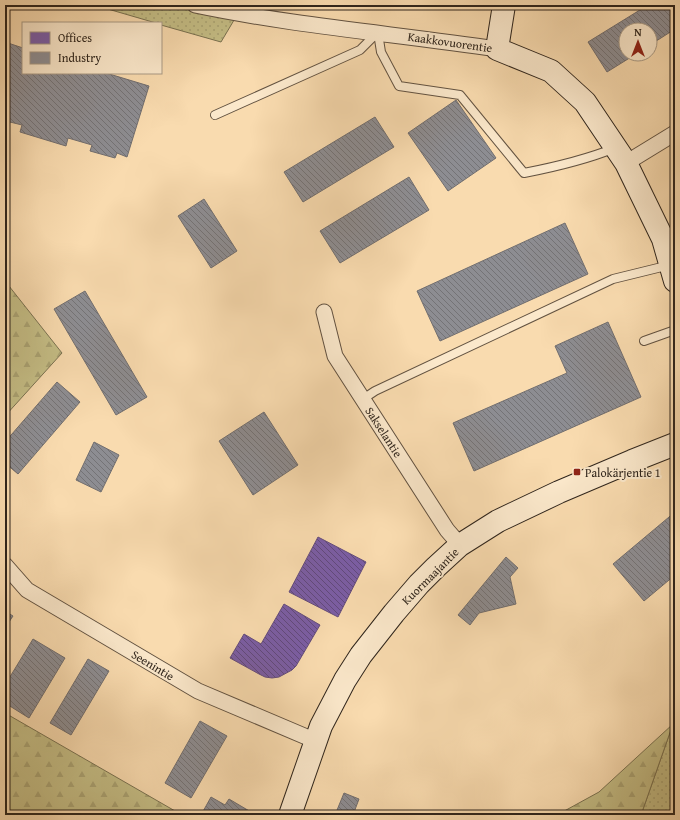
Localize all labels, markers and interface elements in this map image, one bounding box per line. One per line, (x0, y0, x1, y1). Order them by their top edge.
legend (22, 22, 162, 74)
north arrow (618, 22, 658, 62)
text: N (634, 24, 642, 40)
street label: Kaakkovuorentie (407, 28, 494, 56)
text: Offices (58, 29, 92, 46)
text: Industry (58, 49, 101, 66)
street label: Sakselantie (361, 403, 407, 461)
place label: Palokärjentie 1 (585, 464, 661, 481)
marker: Palokärjentie 1 (572, 467, 582, 477)
street label: Kuormaajantie (398, 543, 463, 608)
street label: Seenintie (128, 646, 178, 685)

